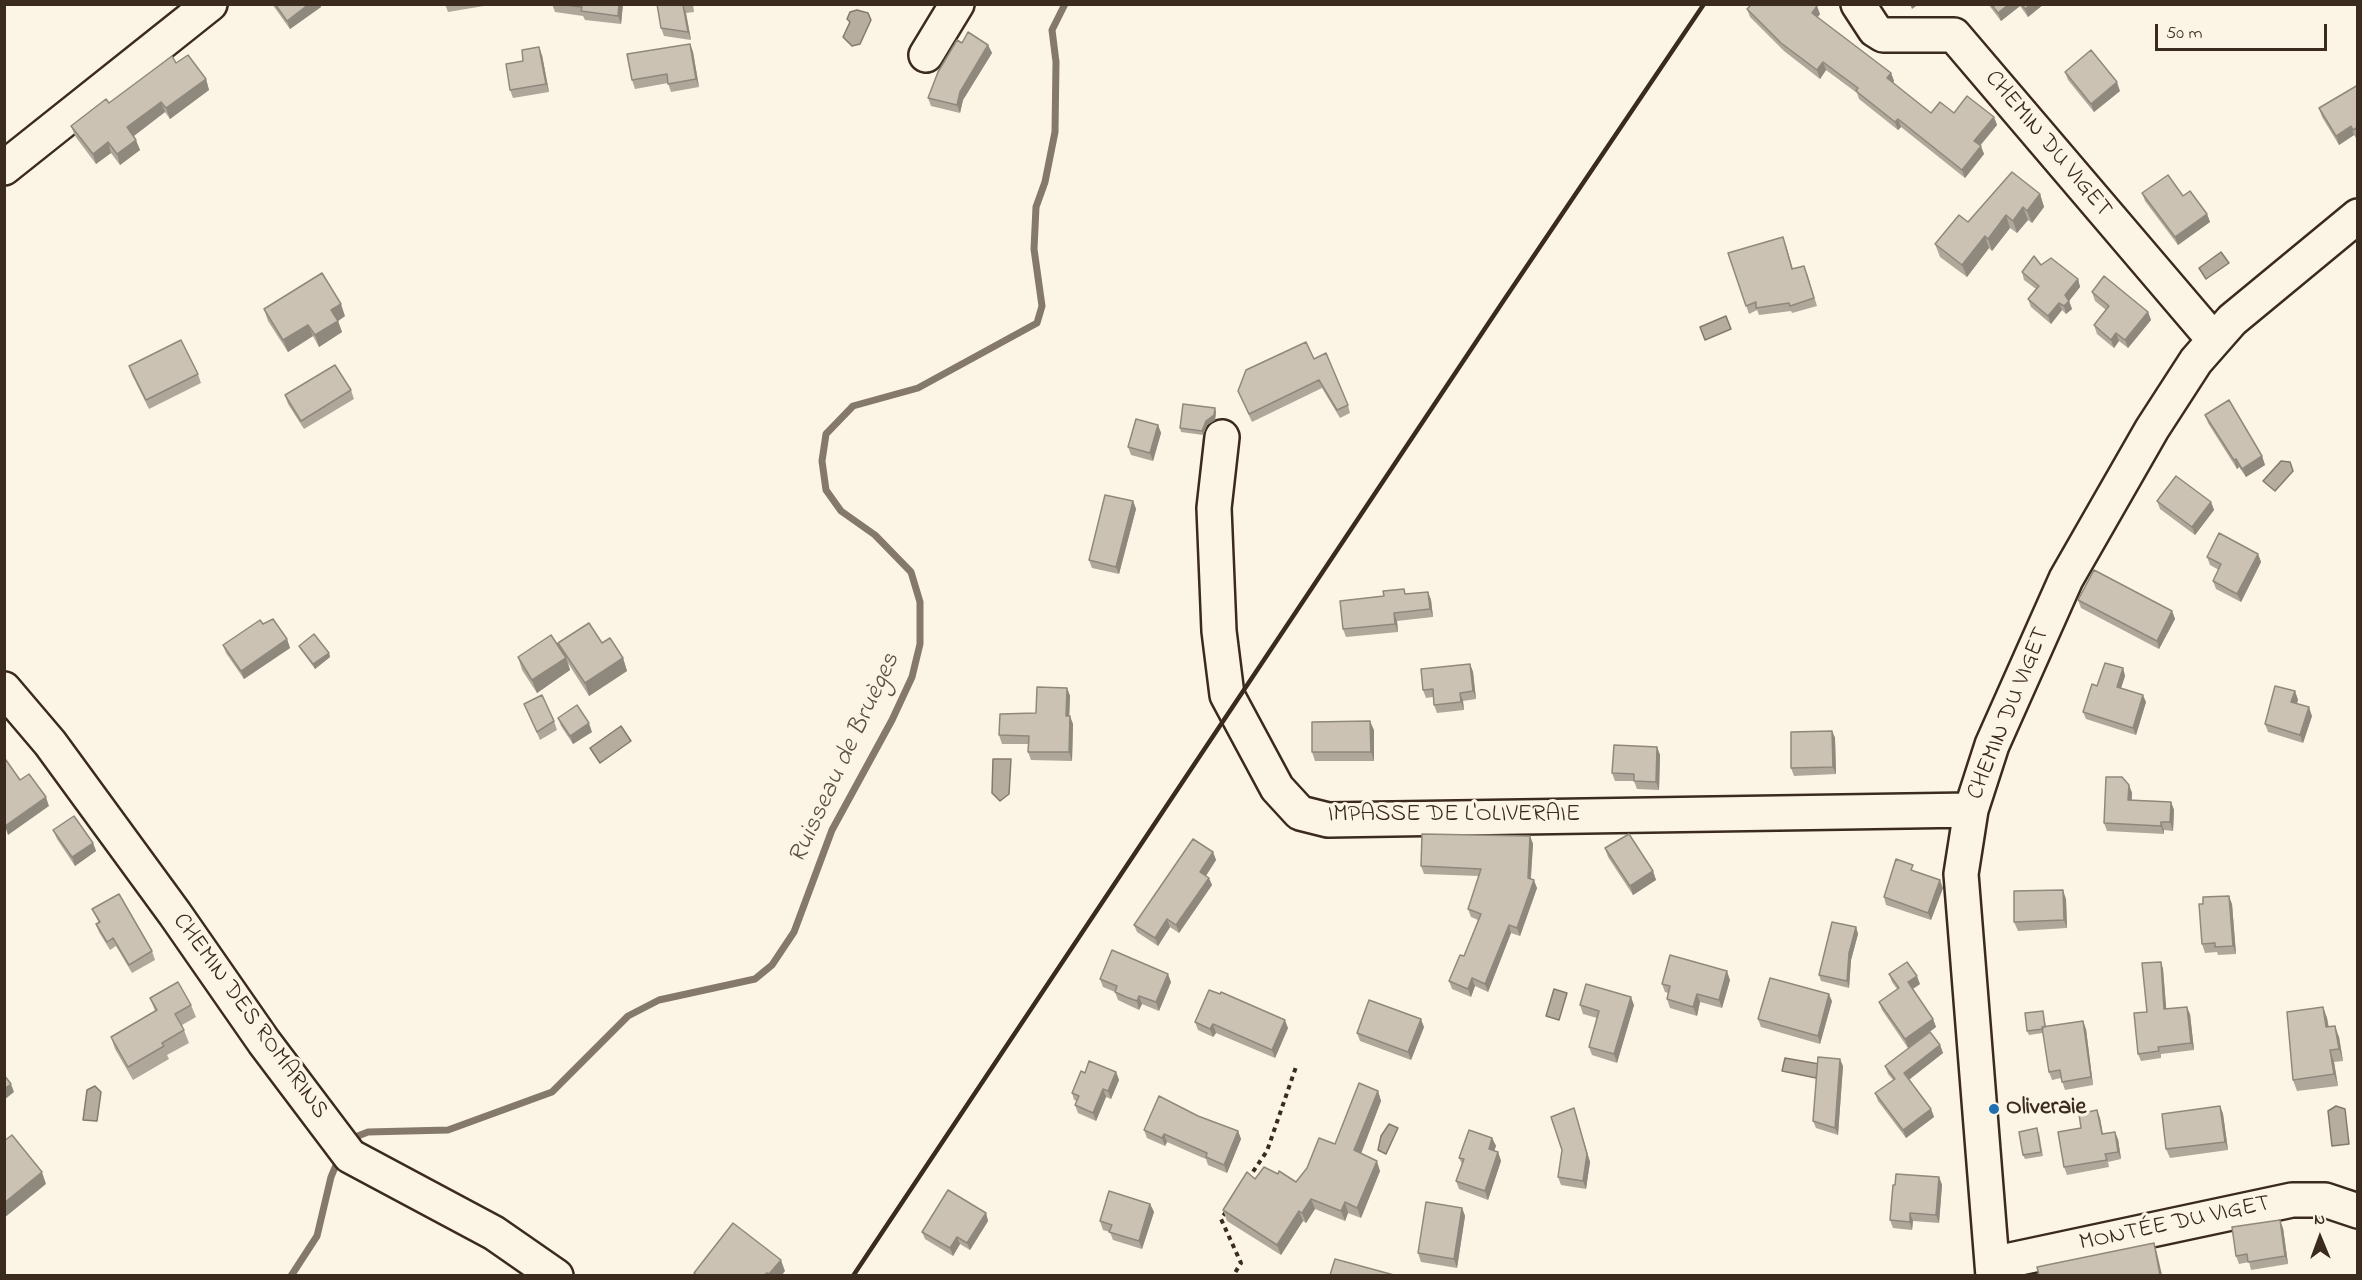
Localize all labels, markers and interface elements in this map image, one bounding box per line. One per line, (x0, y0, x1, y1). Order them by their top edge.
scale bar (2158, 12, 2330, 50)
text: 50 m (2166, 21, 2203, 47)
street label: CHEMIN DU VIGET (1977, 66, 2117, 224)
street label: CHEMIN DU VIGET (1962, 624, 2058, 804)
water label: Ruisseau de Bruèges (784, 649, 908, 869)
street label: IMPASSE DE L'OLIVERAIE (1328, 802, 1580, 830)
street label: CHEMIN DES ROMARINS (165, 909, 333, 1125)
place label: Oliveraie (2006, 1095, 2086, 1123)
marker: Oliveraie (1987, 1102, 2001, 1116)
street label: MONTÉE DU VIGET (2077, 1191, 2273, 1259)
north arrow (2290, 1208, 2350, 1268)
text: N (2314, 1208, 2325, 1232)

